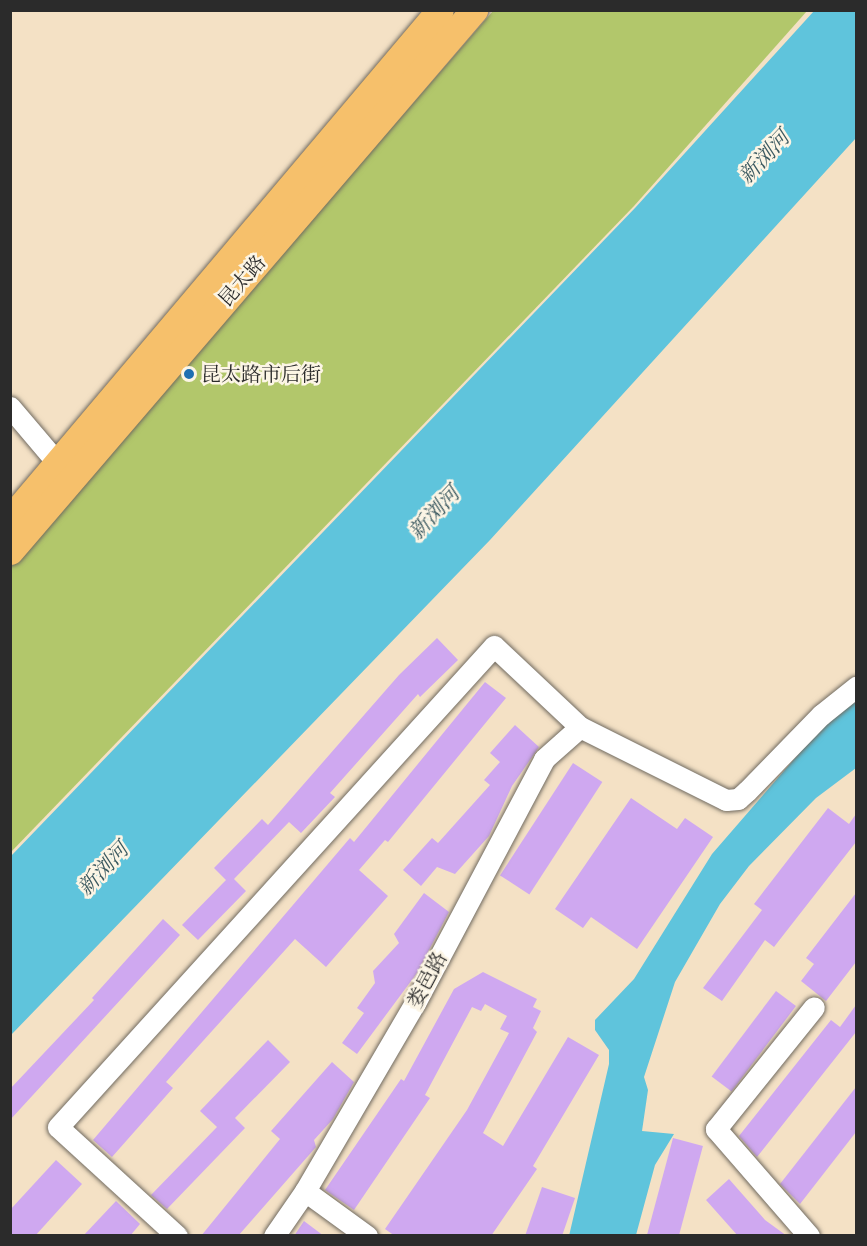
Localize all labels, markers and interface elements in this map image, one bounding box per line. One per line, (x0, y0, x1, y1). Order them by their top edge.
water label: 新浏河 (733, 125, 795, 189)
street label: 昆太路 (213, 250, 271, 312)
place label: 昆太路市后街 (201, 362, 321, 386)
marker: 昆太路市后街 (182, 367, 196, 381)
water label: 新浏河 (403, 481, 465, 545)
water label: 新浏河 (72, 837, 134, 901)
street label: 娄邑路 (402, 948, 452, 1012)

